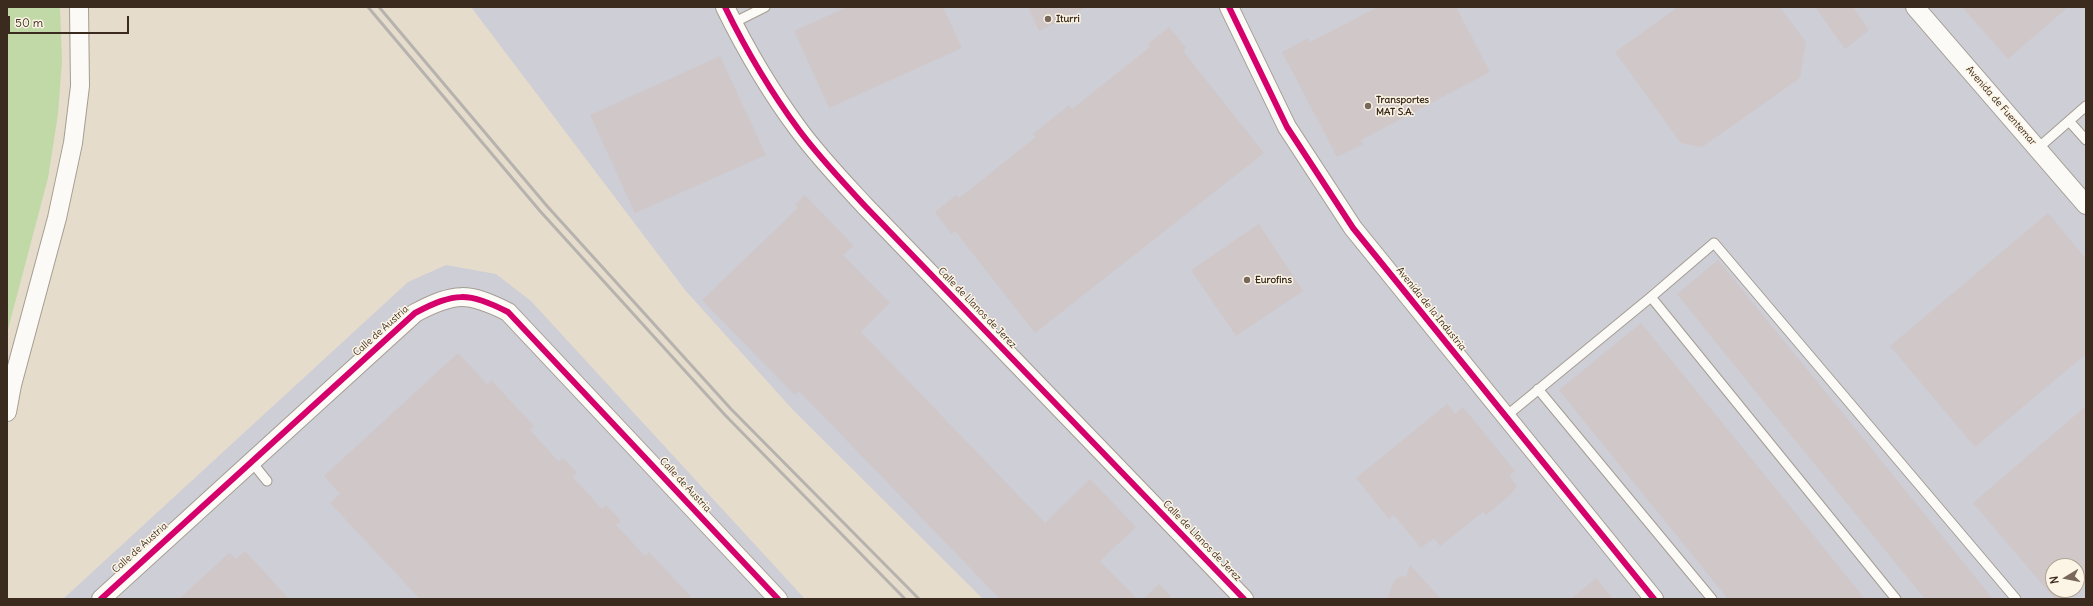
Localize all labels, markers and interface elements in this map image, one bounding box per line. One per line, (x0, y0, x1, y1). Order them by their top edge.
scale bar (10, 8, 131, 34)
place label: Iturri (1056, 13, 1080, 25)
marker: Iturri (1043, 14, 1053, 24)
text: 50 m (15, 15, 43, 30)
street label: Avenida de Fuentemar (1963, 64, 2039, 148)
place label: Transportes MAT S.A. (1376, 94, 1429, 118)
marker: Transportes MAT S.A. (1363, 101, 1373, 111)
street label: Calle de Llanos de Jerez (935, 265, 1019, 351)
street label: Avenida de la Industria (1394, 265, 1468, 353)
place label: Eurofins (1255, 274, 1292, 286)
marker: Eurofins (1242, 275, 1252, 285)
street label: Calle de Austria (351, 303, 411, 359)
street label: Calle de Austria (657, 455, 713, 515)
street label: Calle de Llanos de Jerez (1160, 498, 1244, 584)
street label: Calle de Austria (110, 520, 170, 576)
north arrow (2045, 558, 2085, 598)
text: N (2047, 575, 2062, 585)

